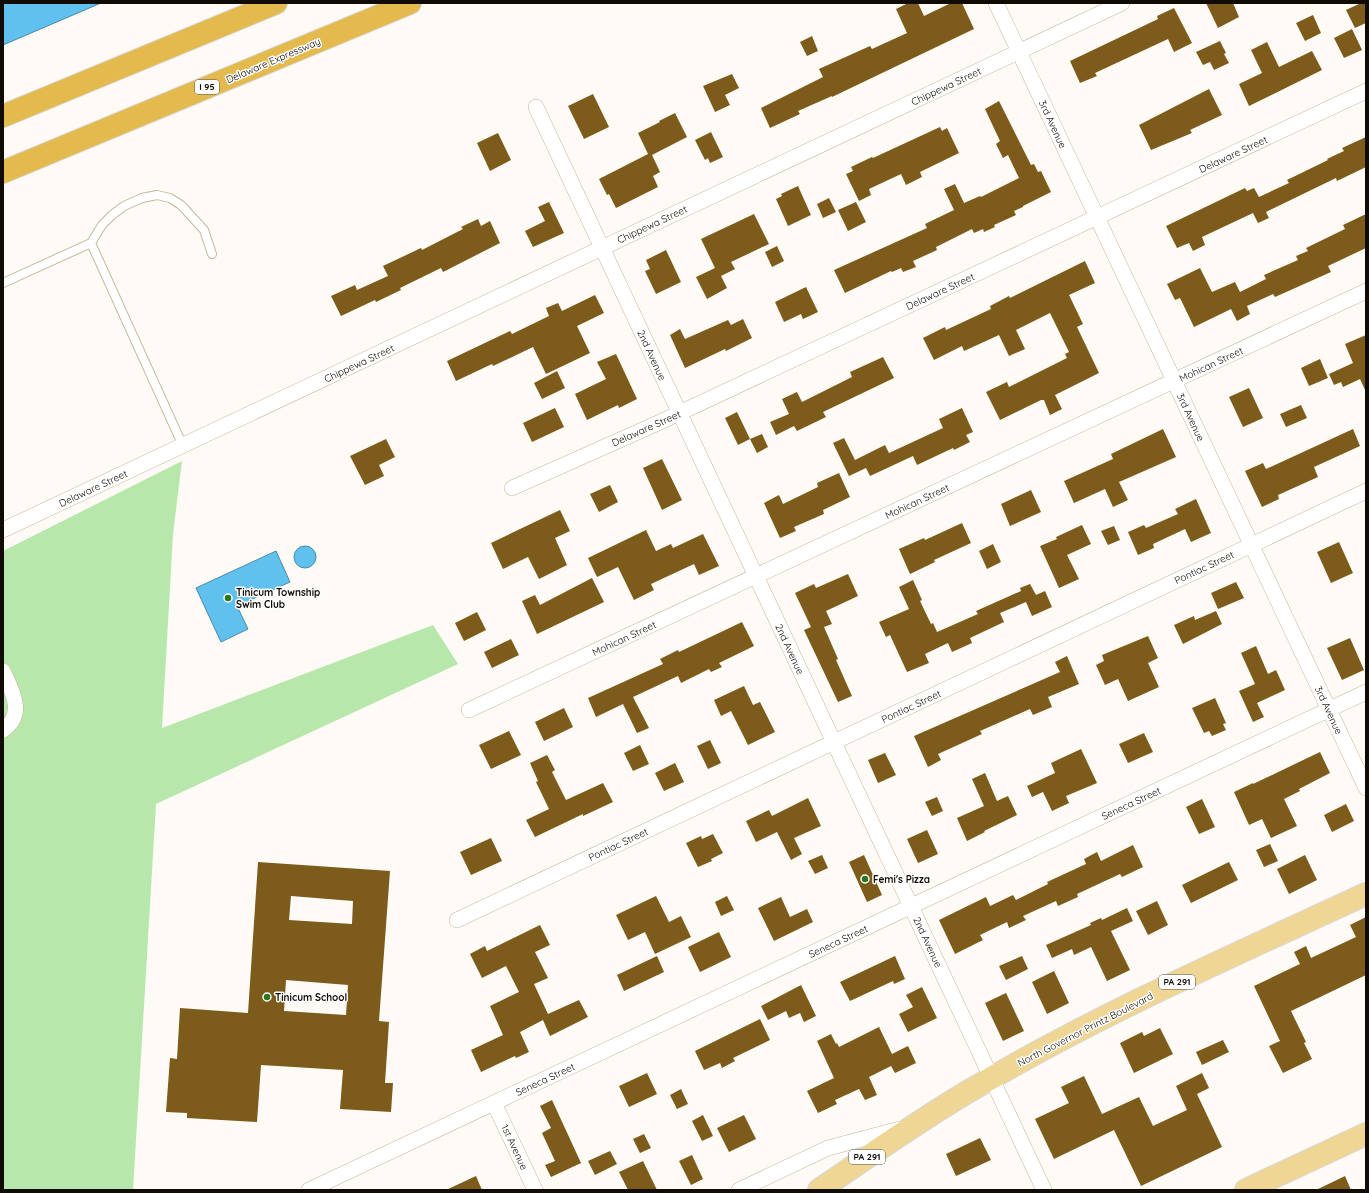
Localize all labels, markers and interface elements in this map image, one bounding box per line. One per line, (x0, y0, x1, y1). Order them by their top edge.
street label: Delaware Expressway (224, 35, 322, 86)
street label: Chippewa Street (909, 64, 984, 108)
road number: I 95 (195, 80, 219, 94)
street label: 3rd Avenue (1036, 98, 1070, 151)
street label: Delaware Street (1197, 133, 1270, 176)
street label: Chippewa Street (615, 202, 690, 246)
street label: Delaware Street (904, 270, 977, 313)
street label: 2nd Avenue (634, 328, 669, 383)
street label: Chippewa Street (322, 341, 397, 385)
street label: Mohican Street (1177, 344, 1246, 385)
street label: 3rd Avenue (1174, 391, 1208, 444)
street label: Delaware Street (610, 407, 683, 449)
street label: Delaware Street (57, 467, 130, 510)
street label: Mohican Street (883, 481, 952, 522)
street label: Pontiac Street (1172, 548, 1237, 587)
place label: Tinicum Township Swim Club (236, 586, 320, 611)
marker: Tinicum Township Swim Club (223, 593, 233, 603)
street label: Mohican Street (590, 618, 659, 659)
street label: 2nd Avenue (772, 622, 807, 677)
street label: 3rd Avenue (1312, 684, 1346, 737)
street label: Pontiac Street (879, 687, 944, 726)
street label: Seneca Street (1099, 784, 1164, 823)
street label: Pontiac Street (586, 825, 651, 864)
place label: Femi's Pizza (873, 873, 930, 886)
marker: Femi's Pizza (860, 874, 870, 884)
street label: 2nd Avenue (910, 915, 945, 970)
street label: Seneca Street (806, 922, 871, 961)
road number: PA 291 (1159, 975, 1195, 989)
street label: North Governor Printz Boulevard (1015, 989, 1155, 1069)
place label: Tinicum School (275, 991, 347, 1004)
marker: Tinicum School (262, 992, 272, 1002)
street label: Seneca Street (513, 1060, 578, 1099)
street label: 1st Avenue (498, 1122, 531, 1172)
road number: PA 291 (849, 1150, 885, 1164)

